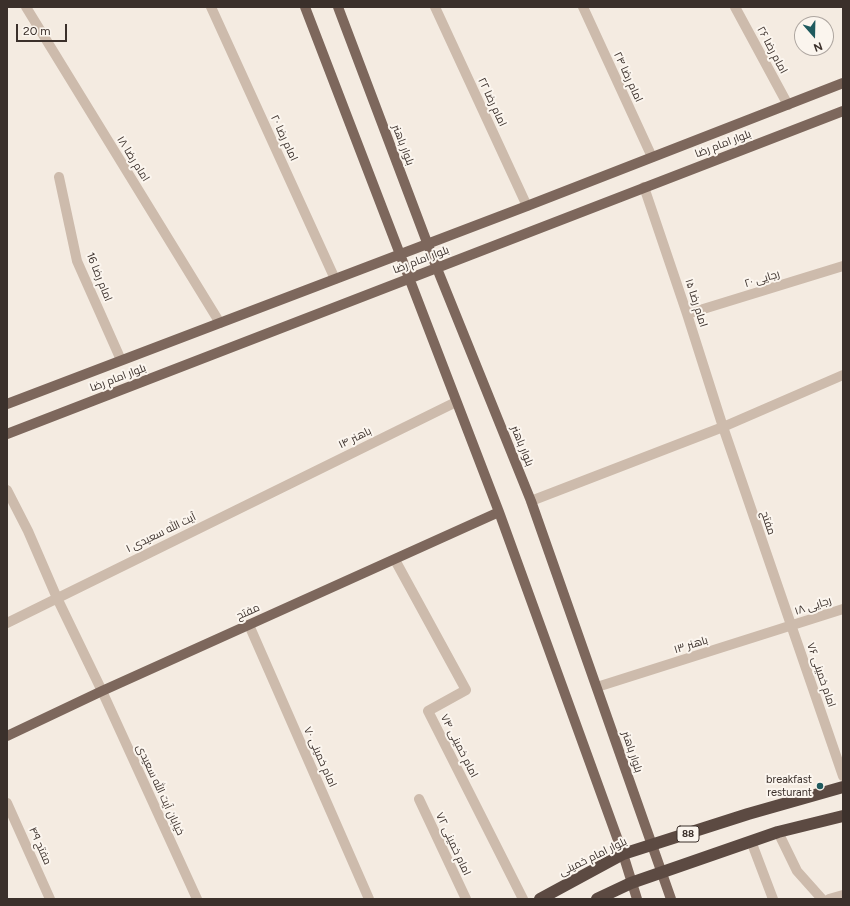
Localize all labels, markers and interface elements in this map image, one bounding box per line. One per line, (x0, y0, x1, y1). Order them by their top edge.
scale bar (18, 16, 69, 42)
north arrow (794, 16, 834, 56)
text: 20 m (23, 24, 51, 38)
street label: امام رضا ۲۶ (754, 24, 790, 76)
text: N (812, 39, 824, 54)
street label: امام رضا ۲۴ (611, 50, 645, 104)
street label: امام رضا ۲۲ (475, 75, 509, 129)
street label: امام رضا ۲۰ (268, 113, 300, 163)
street label: بلوار باهنر (389, 123, 417, 167)
street label: بلوار امام رضا (693, 127, 753, 161)
street label: امام رضا ۱۸ (114, 134, 152, 184)
street label: بلوار امام رضا (391, 243, 451, 277)
street label: امام رضا 16 (83, 251, 115, 303)
street label: رجایی ۲۰ (743, 267, 781, 291)
street label: امام رضا ۱۵ (682, 277, 710, 329)
street label: بلوار امام رضا (88, 361, 148, 395)
street label: باهنر ۱۴ (336, 424, 374, 452)
street label: بلوار باهنر (508, 424, 536, 468)
street label: مفتح (758, 509, 778, 537)
street label: آیت الله سعیدی ۱ (124, 510, 198, 556)
street label: رجایی ۱۸ (793, 594, 833, 618)
street label: مفتح (234, 601, 262, 623)
street label: باهنر ۱۳ (672, 634, 710, 656)
street label: امام خمینی ۷۶ (804, 641, 838, 709)
street label: امام خمینی ۷۴ (437, 712, 481, 780)
street label: امام خمینی ۷۰ (301, 725, 339, 789)
street label: بلوار باهنر (619, 730, 645, 774)
street label: خیابان آیت الله سعیدی (133, 742, 187, 838)
place label: breakfast resturant (766, 773, 812, 799)
marker: breakfast resturant (815, 781, 825, 791)
street label: امام خمینی ۷۲ (433, 810, 473, 878)
street label: مفتح ۴۹ (26, 825, 54, 867)
road number: 88 (677, 826, 699, 842)
street label: بلوار امام خمینی (557, 835, 629, 879)

